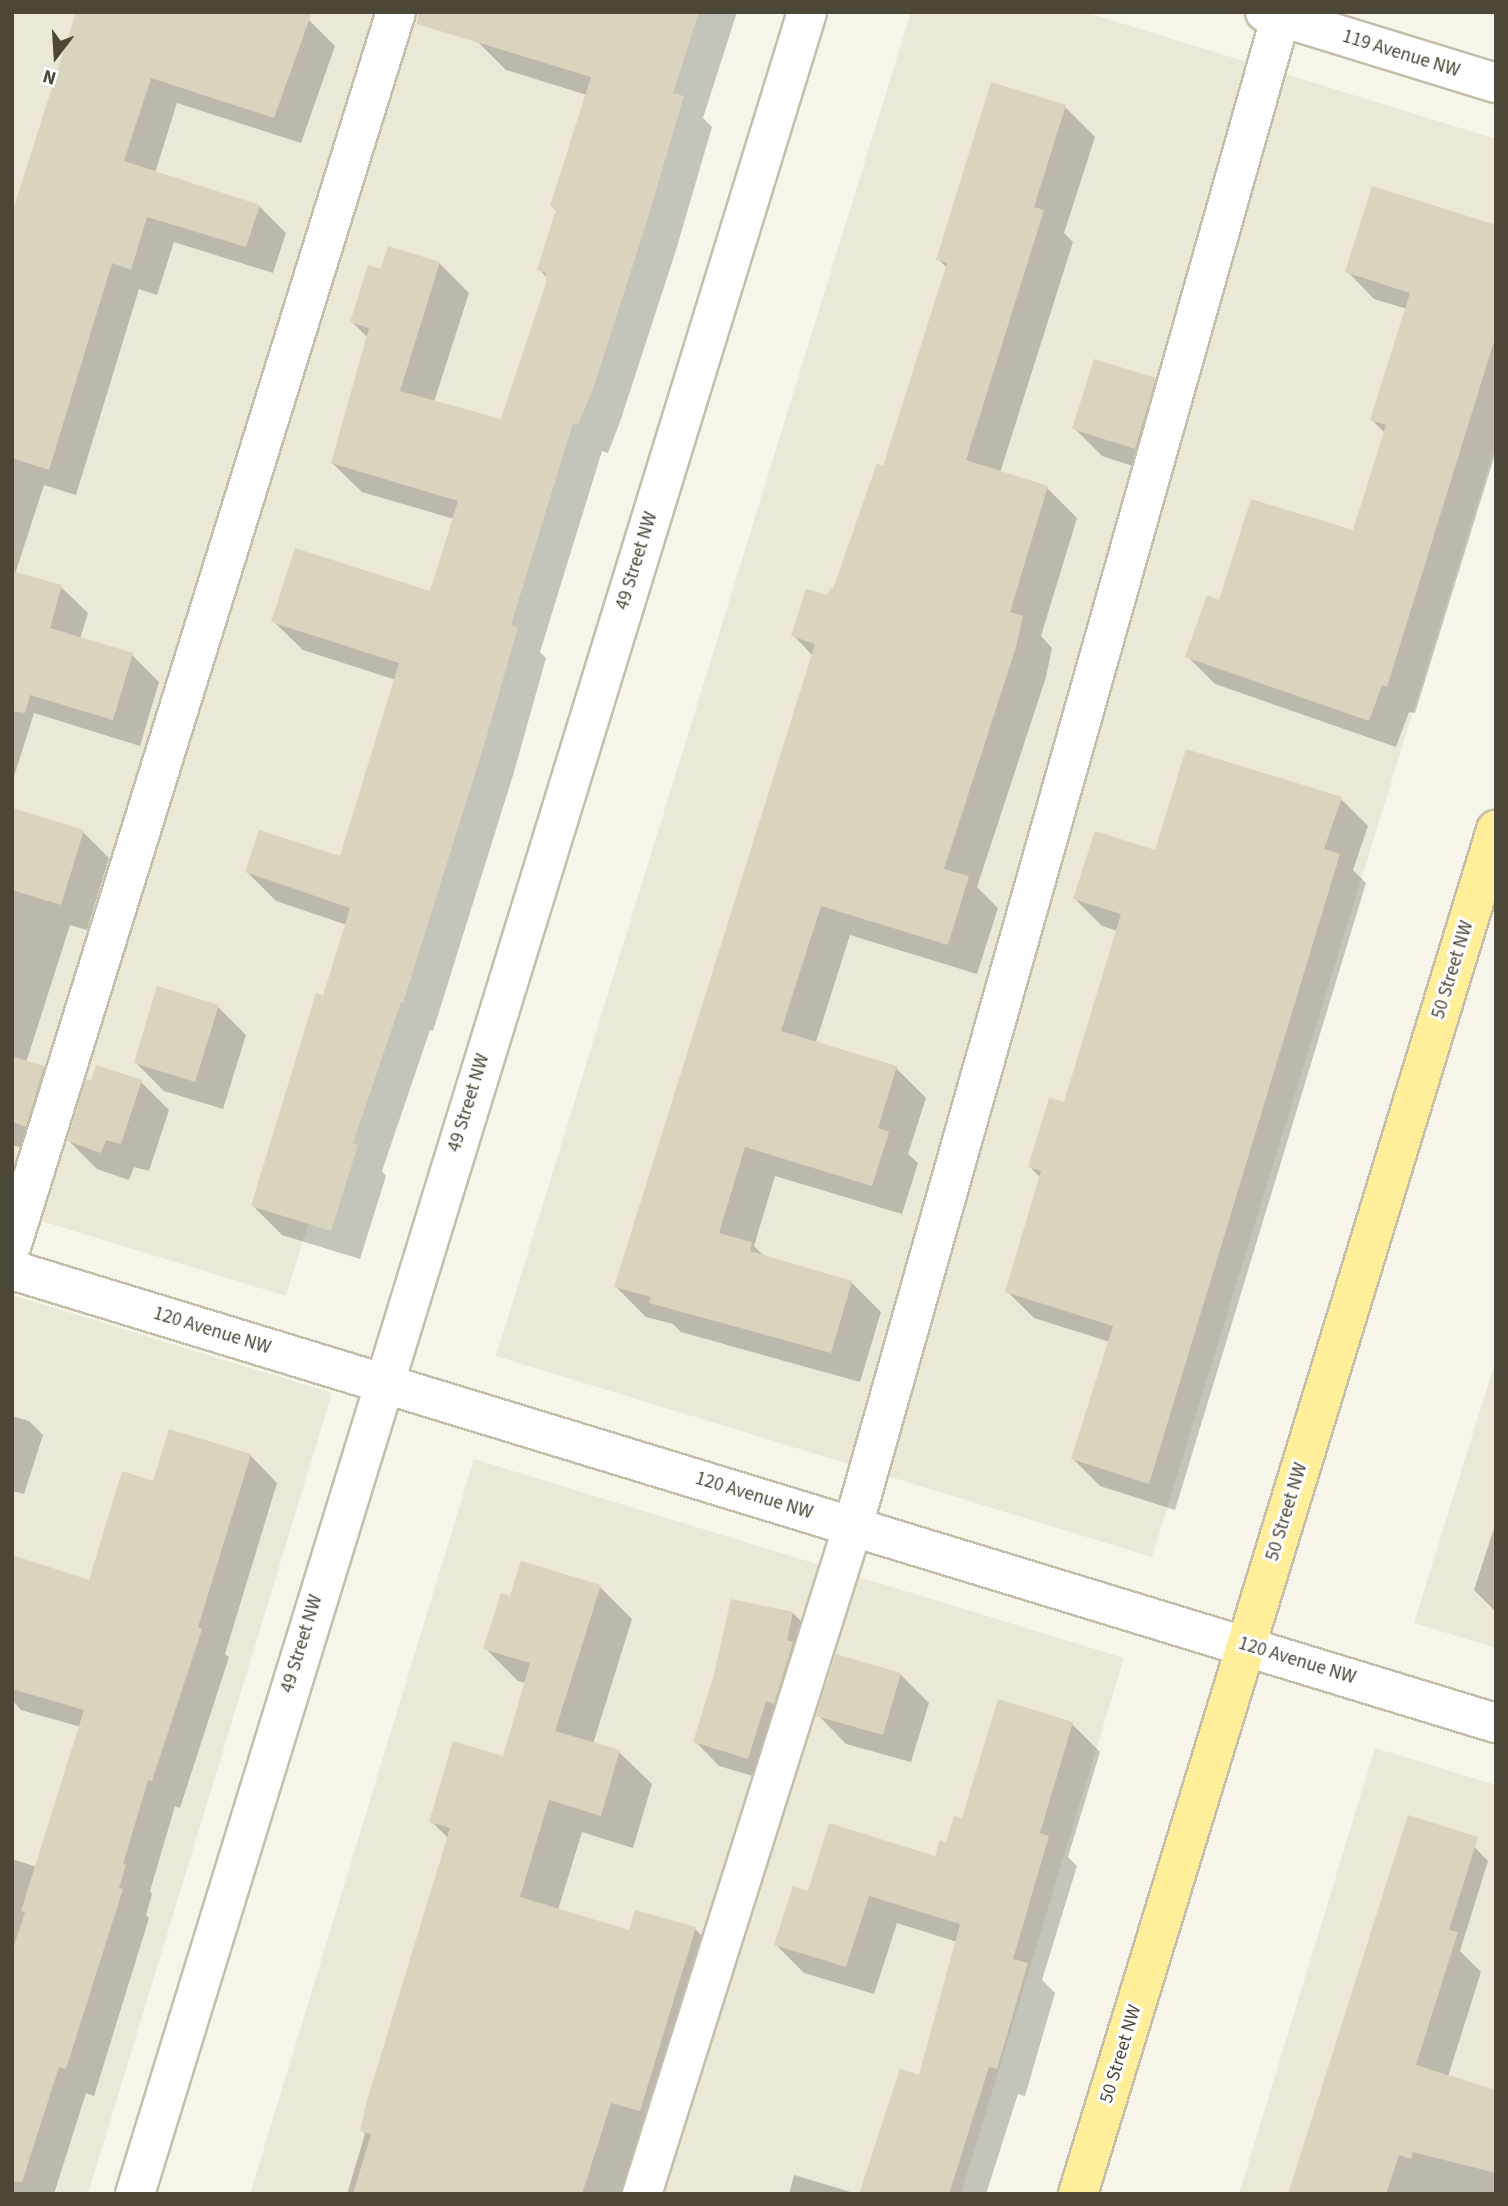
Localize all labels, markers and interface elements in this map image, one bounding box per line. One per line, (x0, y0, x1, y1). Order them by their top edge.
north arrow (21, 21, 91, 91)
street label: 119 Avenue NW (1339, 25, 1463, 83)
text: N (40, 62, 60, 91)
street label: 49 Street NW (611, 509, 663, 613)
street label: 50 Street NW (1427, 918, 1479, 1022)
street label: 49 Street NW (443, 1051, 495, 1155)
street label: 120 Avenue NW (150, 1302, 274, 1360)
street label: 50 Street NW (1261, 1460, 1313, 1564)
street label: 120 Avenue NW (692, 1467, 816, 1525)
street label: 49 Street NW (276, 1592, 328, 1696)
street label: 120 Avenue NW (1235, 1632, 1359, 1690)
street label: 50 Street NW (1095, 2002, 1147, 2106)

